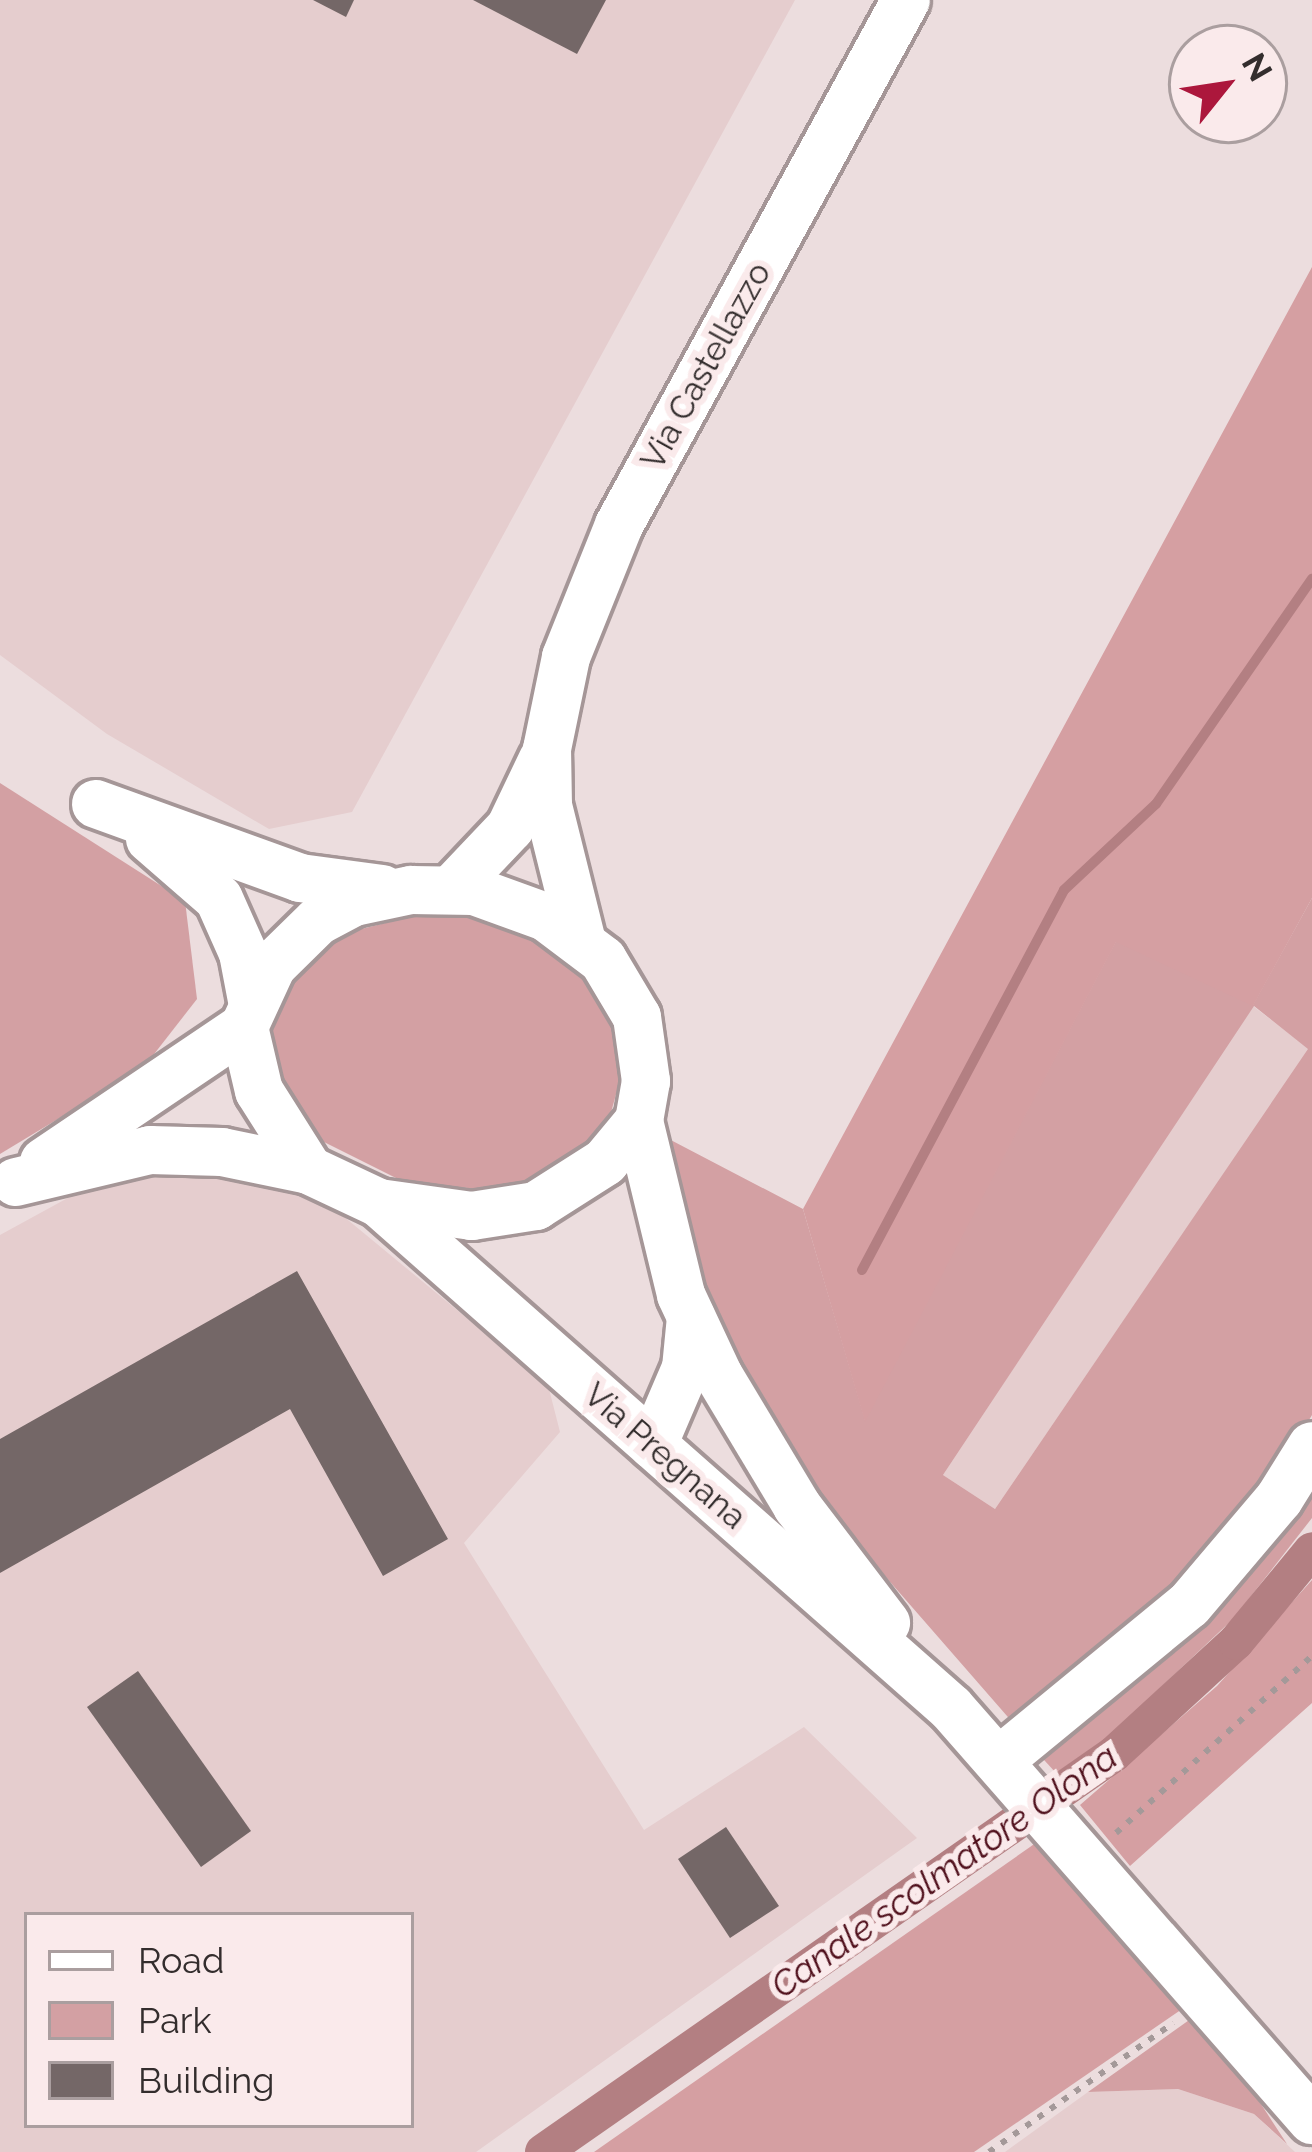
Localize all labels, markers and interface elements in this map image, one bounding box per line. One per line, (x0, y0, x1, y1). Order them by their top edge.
north arrow (1168, 24, 1288, 144)
text: N (1234, 47, 1280, 88)
street label: Via Castellazzo (633, 256, 779, 476)
street label: Via Pregnana (576, 1375, 754, 1537)
water label: Canale scolmatore Olona (763, 1735, 1125, 2007)
legend (24, 1912, 414, 2128)
text: Road (138, 1939, 224, 1981)
text: Park (138, 1999, 212, 2041)
text: Building (138, 2059, 274, 2101)

